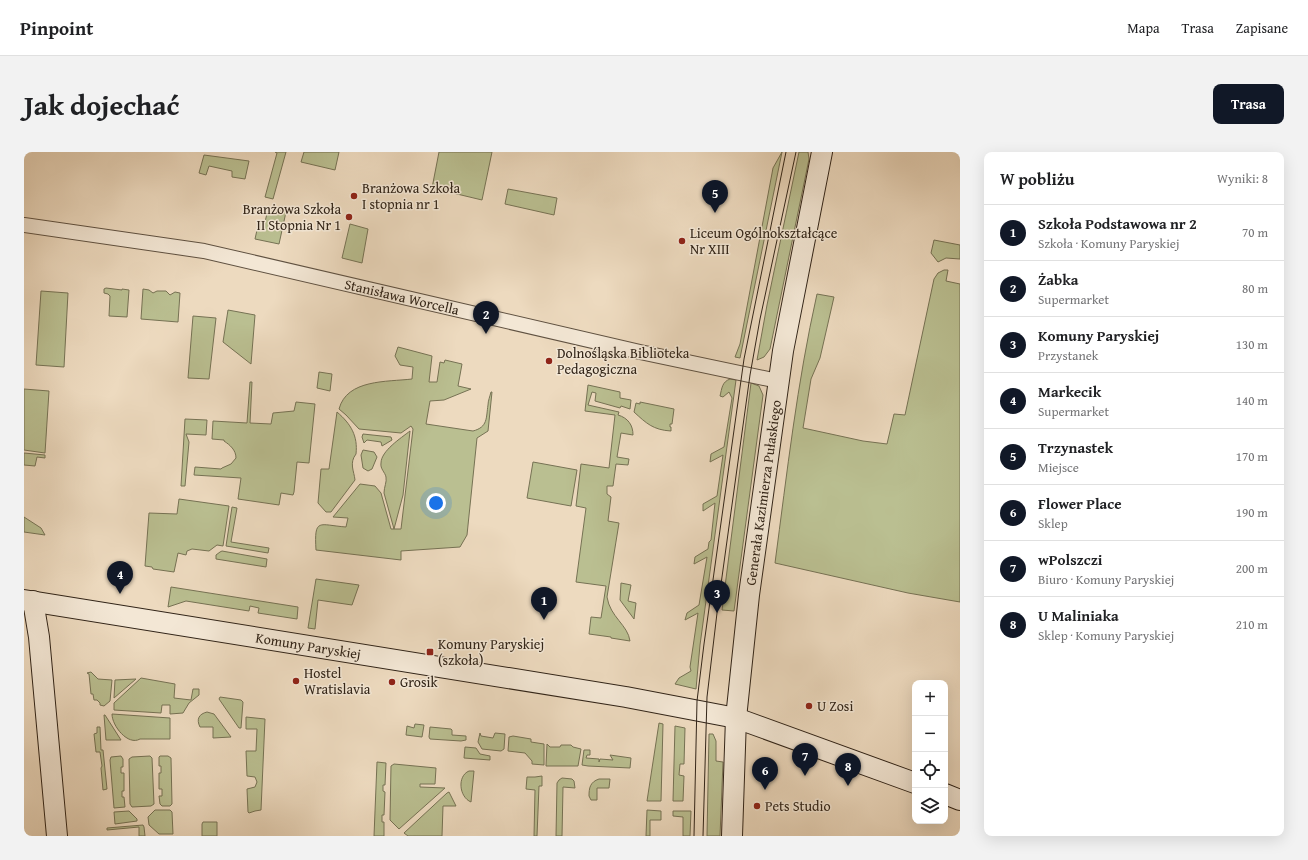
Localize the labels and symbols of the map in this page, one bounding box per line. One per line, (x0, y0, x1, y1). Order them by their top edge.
place label: Branżowa Szkoła I stopnia nr 1 (362, 178, 461, 214)
pin: 5 (702, 180, 728, 213)
marker: Branżowa Szkoła I stopnia nr 1 (349, 191, 359, 201)
place label: Branżowa Szkoła II Stopnia Nr 1 (243, 199, 341, 235)
marker: Branżowa Szkoła II Stopnia Nr 1 (344, 212, 354, 222)
place label: Liceum Ogólnokształcące Nr XIII (690, 223, 838, 259)
marker: Liceum Ogólnokształcące Nr XIII (677, 236, 687, 246)
street label: Stanisława Worcella (343, 274, 462, 320)
pin: 2 (473, 301, 499, 334)
place label: Dolnośląska Biblioteka Pedagogiczna (557, 343, 690, 379)
marker: Dolnośląska Biblioteka Pedagogiczna (544, 356, 554, 366)
street label: Generała Kazimierza Pułaskiego (740, 399, 786, 587)
your location (426, 493, 446, 513)
pin: 4 (107, 561, 133, 594)
pin: 3 (704, 580, 730, 613)
pin: 1 (531, 587, 557, 620)
street label: Komuny Paryskiej (254, 627, 362, 664)
place label: Komuny Paryskiej (szkoła) (438, 634, 544, 670)
marker: Komuny Paryskiej (szkoła) (425, 647, 435, 657)
place label: Hostel Wratislavia (304, 663, 371, 699)
place label: Grosik (400, 672, 438, 692)
marker: Hostel Wratislavia (291, 676, 301, 686)
marker: Grosik (387, 677, 397, 687)
place label: U Zosi (817, 696, 853, 716)
marker: U Zosi (804, 701, 814, 711)
pin: 7 (792, 743, 818, 776)
pin: 8 (835, 753, 861, 786)
pin: 6 (752, 757, 778, 790)
place label: Pets Studio (765, 796, 831, 816)
marker: Pets Studio (752, 801, 762, 811)

